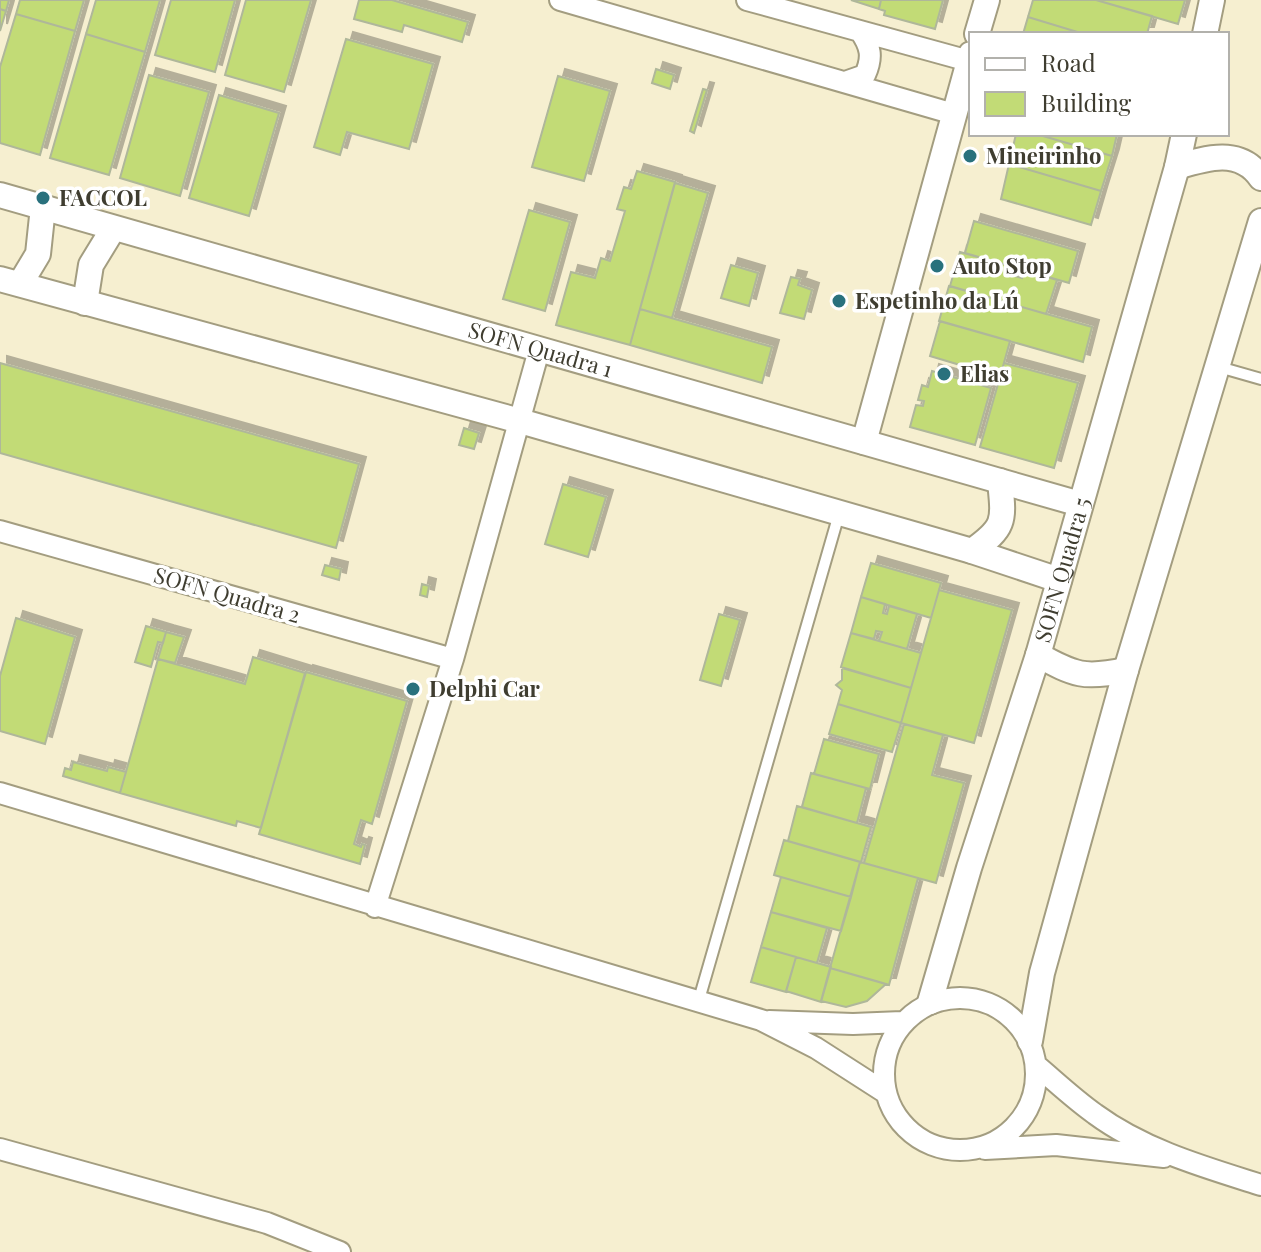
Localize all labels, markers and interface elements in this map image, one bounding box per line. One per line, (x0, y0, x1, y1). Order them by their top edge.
legend (969, 32, 1229, 136)
text: Road (1041, 46, 1096, 78)
text: Building (1041, 86, 1132, 118)
place label: Mineirinho (986, 140, 1101, 170)
marker: Mineirinho (961, 147, 979, 165)
place label: FACCOL (59, 182, 147, 212)
marker: FACCOL (34, 189, 52, 207)
place label: Auto Stop (952, 250, 1052, 280)
marker: Auto Stop (928, 257, 946, 275)
place label: Espetinho da Lú (855, 285, 1019, 315)
marker: Espetinho da Lú (830, 292, 848, 310)
street label: SOFN Quadra 1 (465, 314, 616, 383)
place label: Elias (960, 358, 1009, 388)
marker: Elias (935, 365, 953, 383)
street label: SOFN Quadra 5 (1026, 494, 1096, 646)
street label: SOFN Quadra 2 (151, 559, 304, 629)
place label: Delphi Car (429, 673, 541, 703)
marker: Delphi Car (404, 680, 422, 698)

